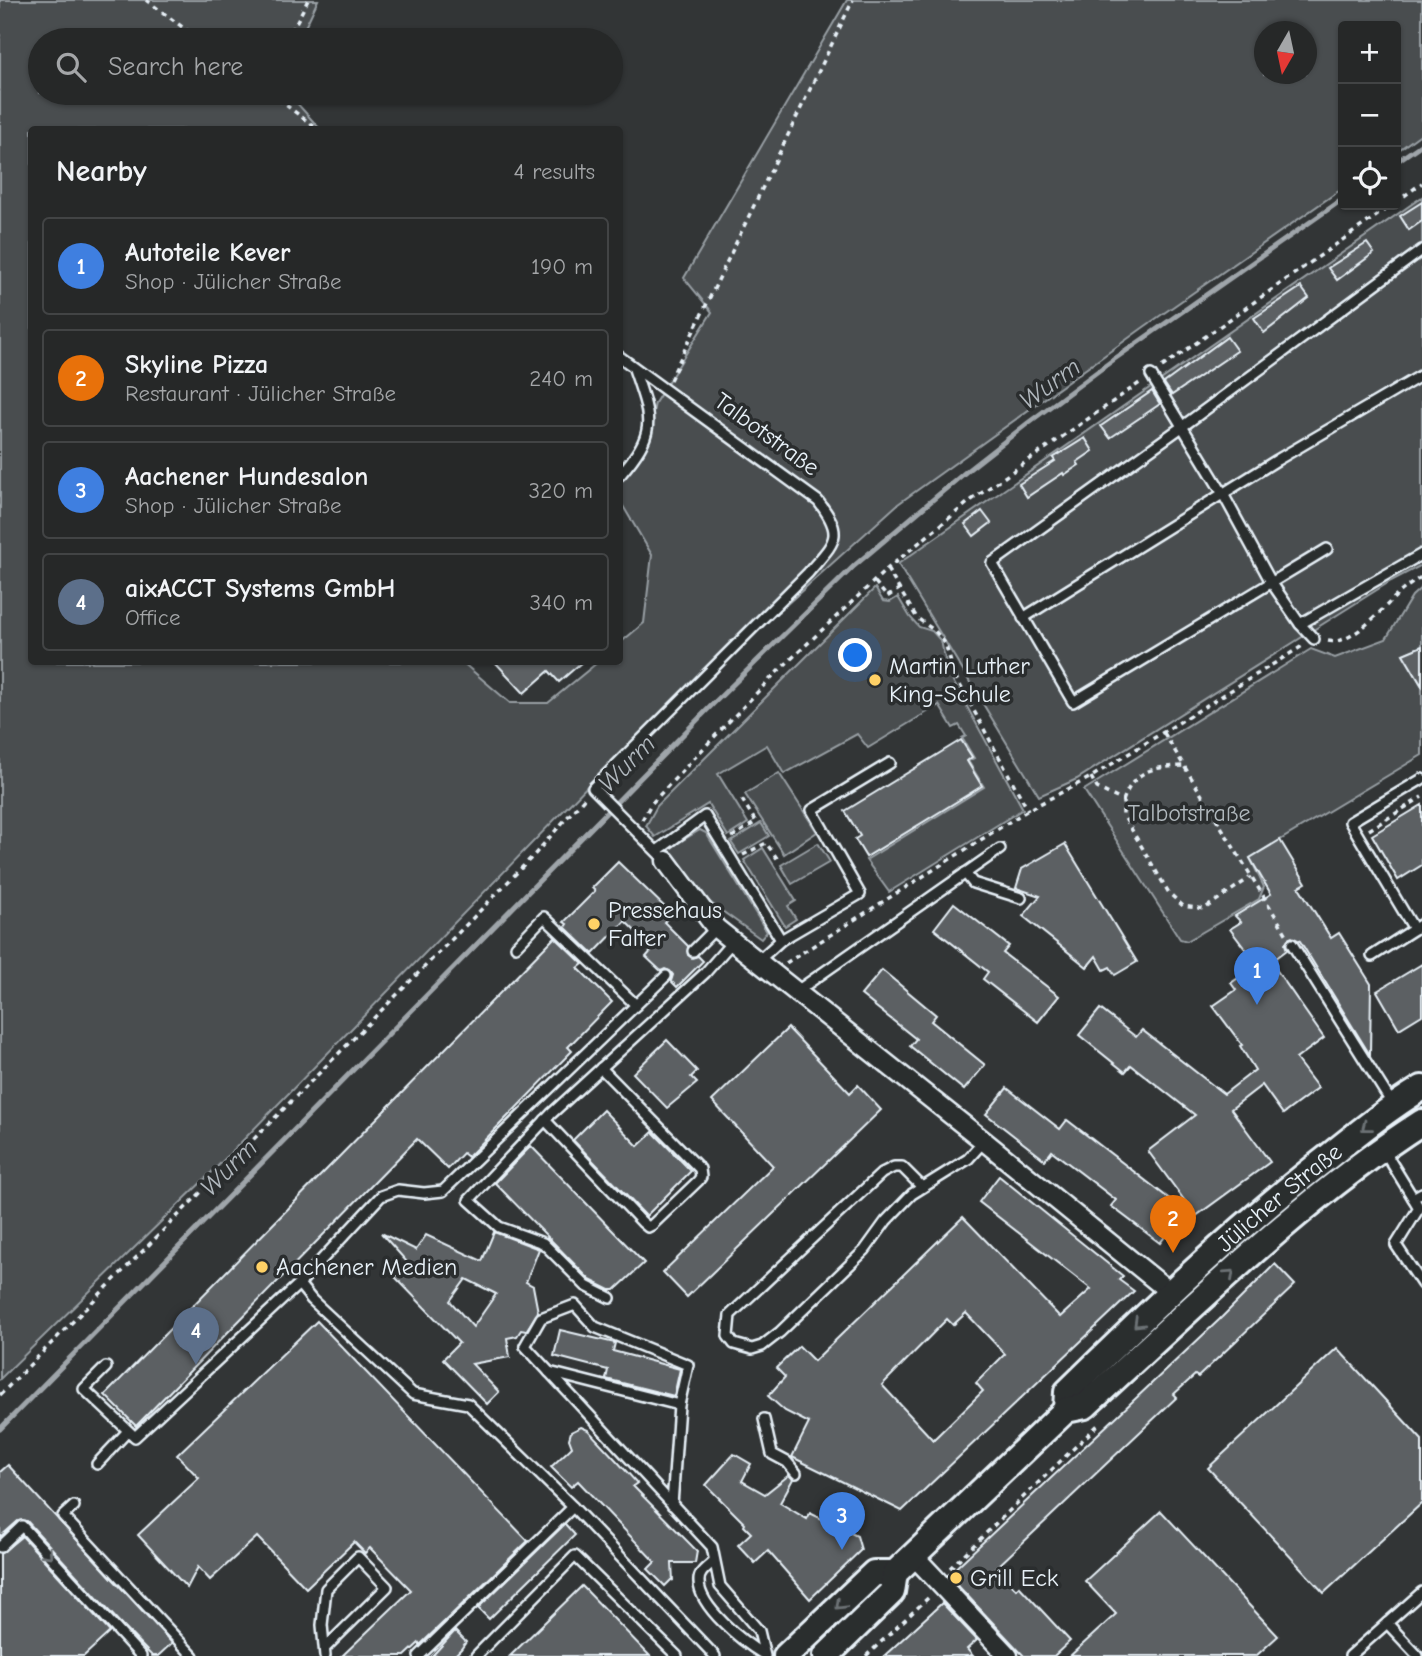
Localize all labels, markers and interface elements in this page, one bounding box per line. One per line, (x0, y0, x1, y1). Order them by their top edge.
north arrow (1254, 21, 1317, 84)
map controls (1338, 21, 1401, 210)
button: + (1338, 21, 1401, 84)
search box (28, 28, 623, 105)
icon: search (52, 48, 90, 86)
text: Search here (108, 52, 243, 82)
button: − (1338, 84, 1401, 147)
button: locate (1338, 147, 1401, 210)
text: Nearby (56, 154, 147, 189)
text: 4 results (513, 158, 595, 185)
text: Autoteile Kever (125, 238, 290, 268)
text: 1 (76, 253, 86, 280)
text: 190 m (531, 253, 593, 280)
text: Shop · Jülicher Straße (125, 268, 342, 295)
text: Skyline Pizza (125, 350, 268, 380)
water label: Wurm (1014, 352, 1086, 416)
text: 2 (75, 365, 87, 392)
text: 240 m (529, 365, 593, 392)
text: Restaurant · Jülicher Straße (125, 380, 396, 407)
street label: Talbotstraße (709, 387, 825, 481)
text: Aachener Hundesalon (125, 462, 368, 492)
text: 3 (75, 477, 87, 504)
text: 320 m (529, 477, 593, 504)
text: Shop · Jülicher Straße (125, 492, 342, 519)
text: aixACCT Systems GmbH (125, 574, 395, 604)
text: 4 (76, 589, 86, 616)
text: 340 m (530, 589, 593, 616)
text: Office (125, 604, 180, 631)
your location (838, 638, 872, 672)
place label: Martin Luther King-Schule (889, 652, 1030, 708)
marker: Martin Luther King-Schule (867, 672, 883, 688)
water label: Wurm (592, 729, 662, 799)
park label: Talbotstraße (1127, 799, 1251, 827)
place label: Pressehaus Falter (608, 896, 722, 952)
marker: Pressehaus Falter (586, 916, 602, 932)
pin: 1 (1234, 947, 1280, 1005)
one-way arrow (1361, 1118, 1374, 1131)
water label: Wurm (194, 1133, 264, 1203)
street label: Jülicher Straße (1211, 1138, 1347, 1258)
pin: 2 (1150, 1195, 1196, 1253)
place label: Aachener Medien (276, 1253, 457, 1281)
marker: Aachener Medien (254, 1259, 270, 1275)
one-way arrow (1221, 1270, 1234, 1283)
pin: 4 (173, 1307, 219, 1365)
one-way arrow (1133, 1314, 1146, 1327)
pin: 3 (819, 1492, 865, 1550)
one-way arrow (39, 1546, 52, 1559)
place label: Grill Eck (970, 1564, 1059, 1592)
marker: Grill Eck (948, 1570, 964, 1586)
one-way arrow (835, 1596, 848, 1609)

